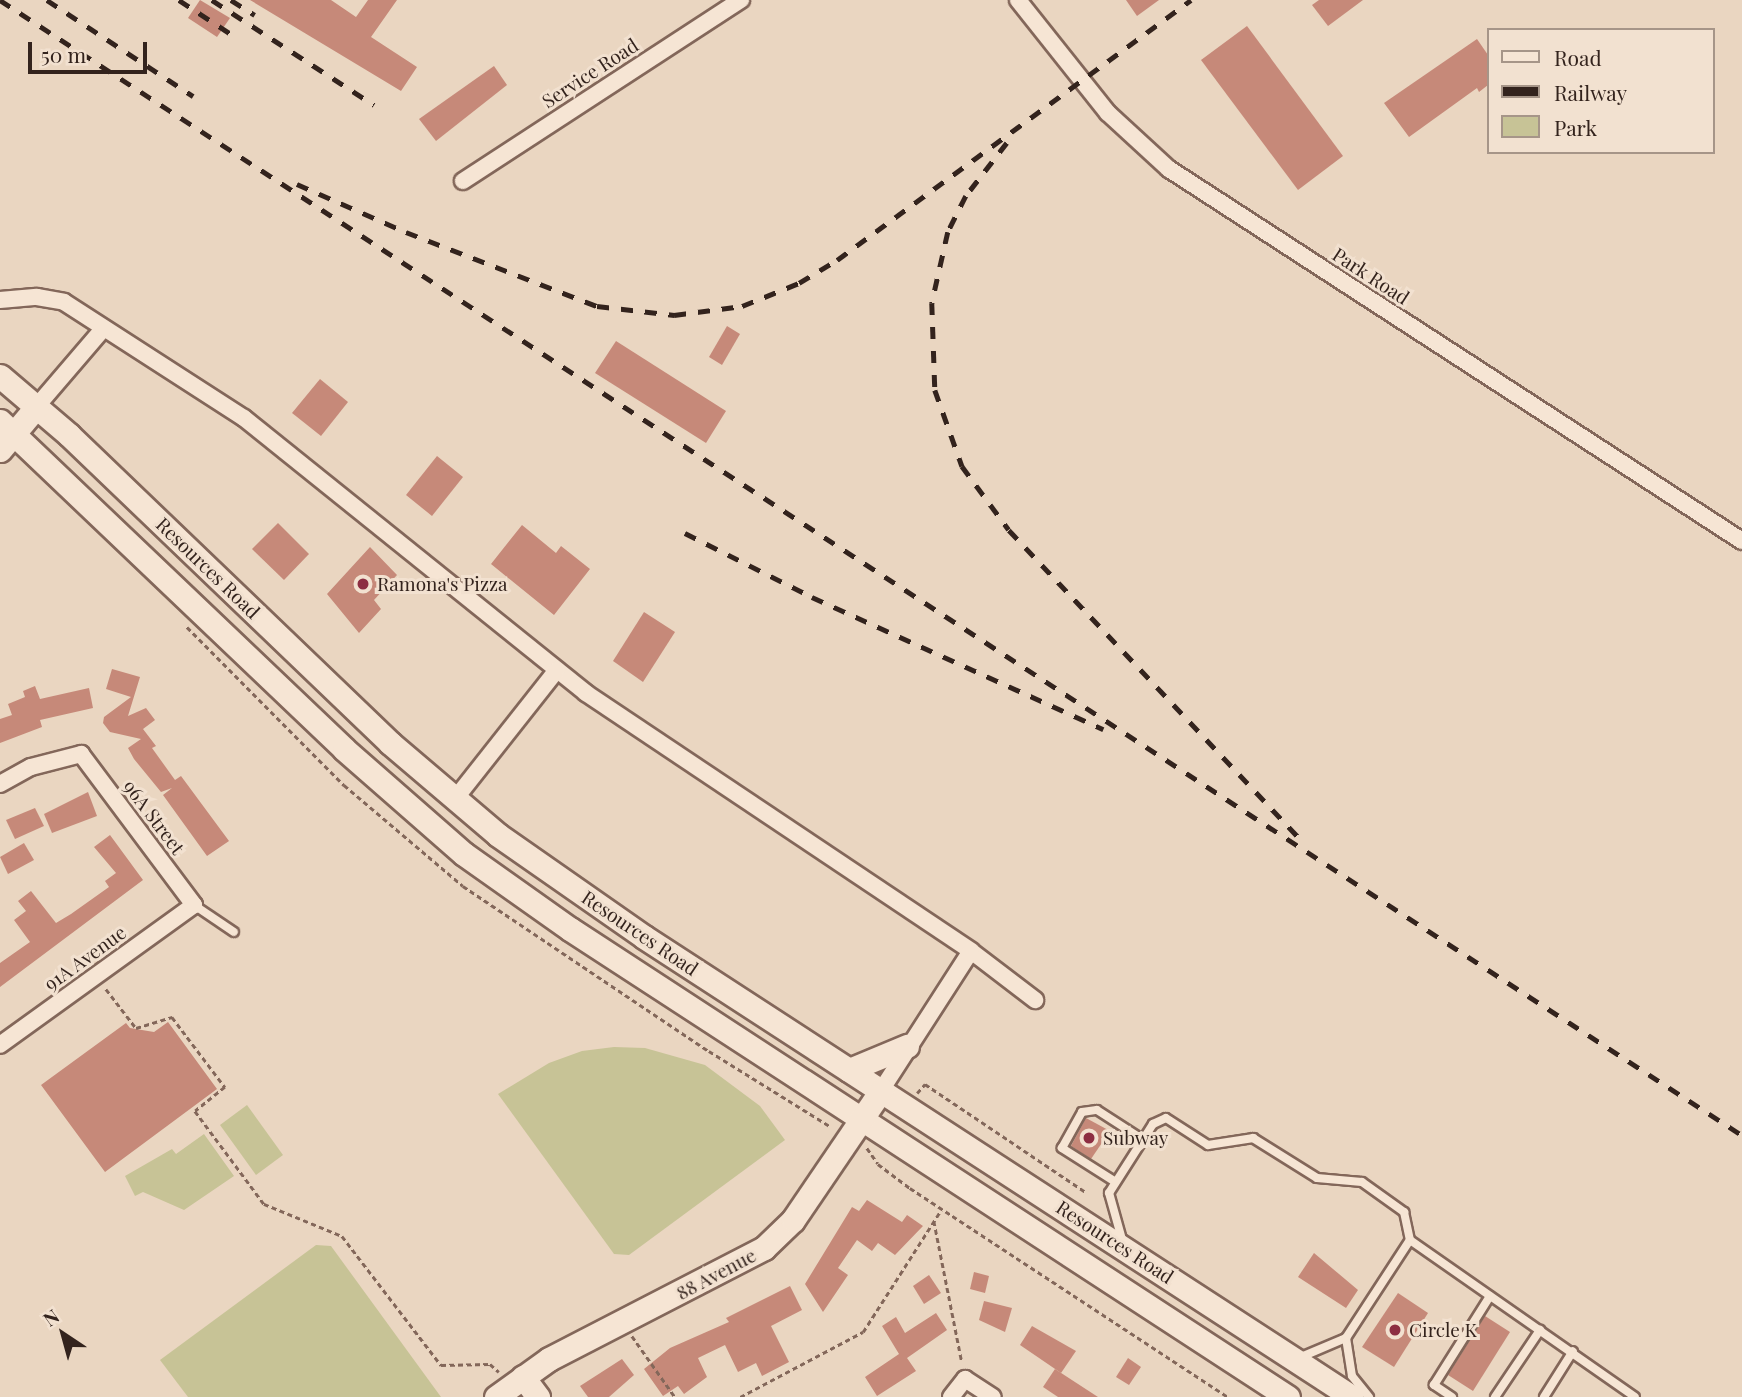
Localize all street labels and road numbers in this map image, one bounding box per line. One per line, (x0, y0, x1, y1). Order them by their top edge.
street label: Service Road (538, 33, 642, 113)
street label: Park Road (1328, 243, 1414, 309)
street label: Resources Road (151, 513, 265, 623)
street label: 96A Street (119, 775, 189, 859)
street label: Resources Road (578, 886, 702, 980)
street label: 91A Avenue (39, 921, 131, 995)
street label: Resources Road (1052, 1196, 1178, 1288)
street label: 88 Avenue (672, 1243, 760, 1305)

